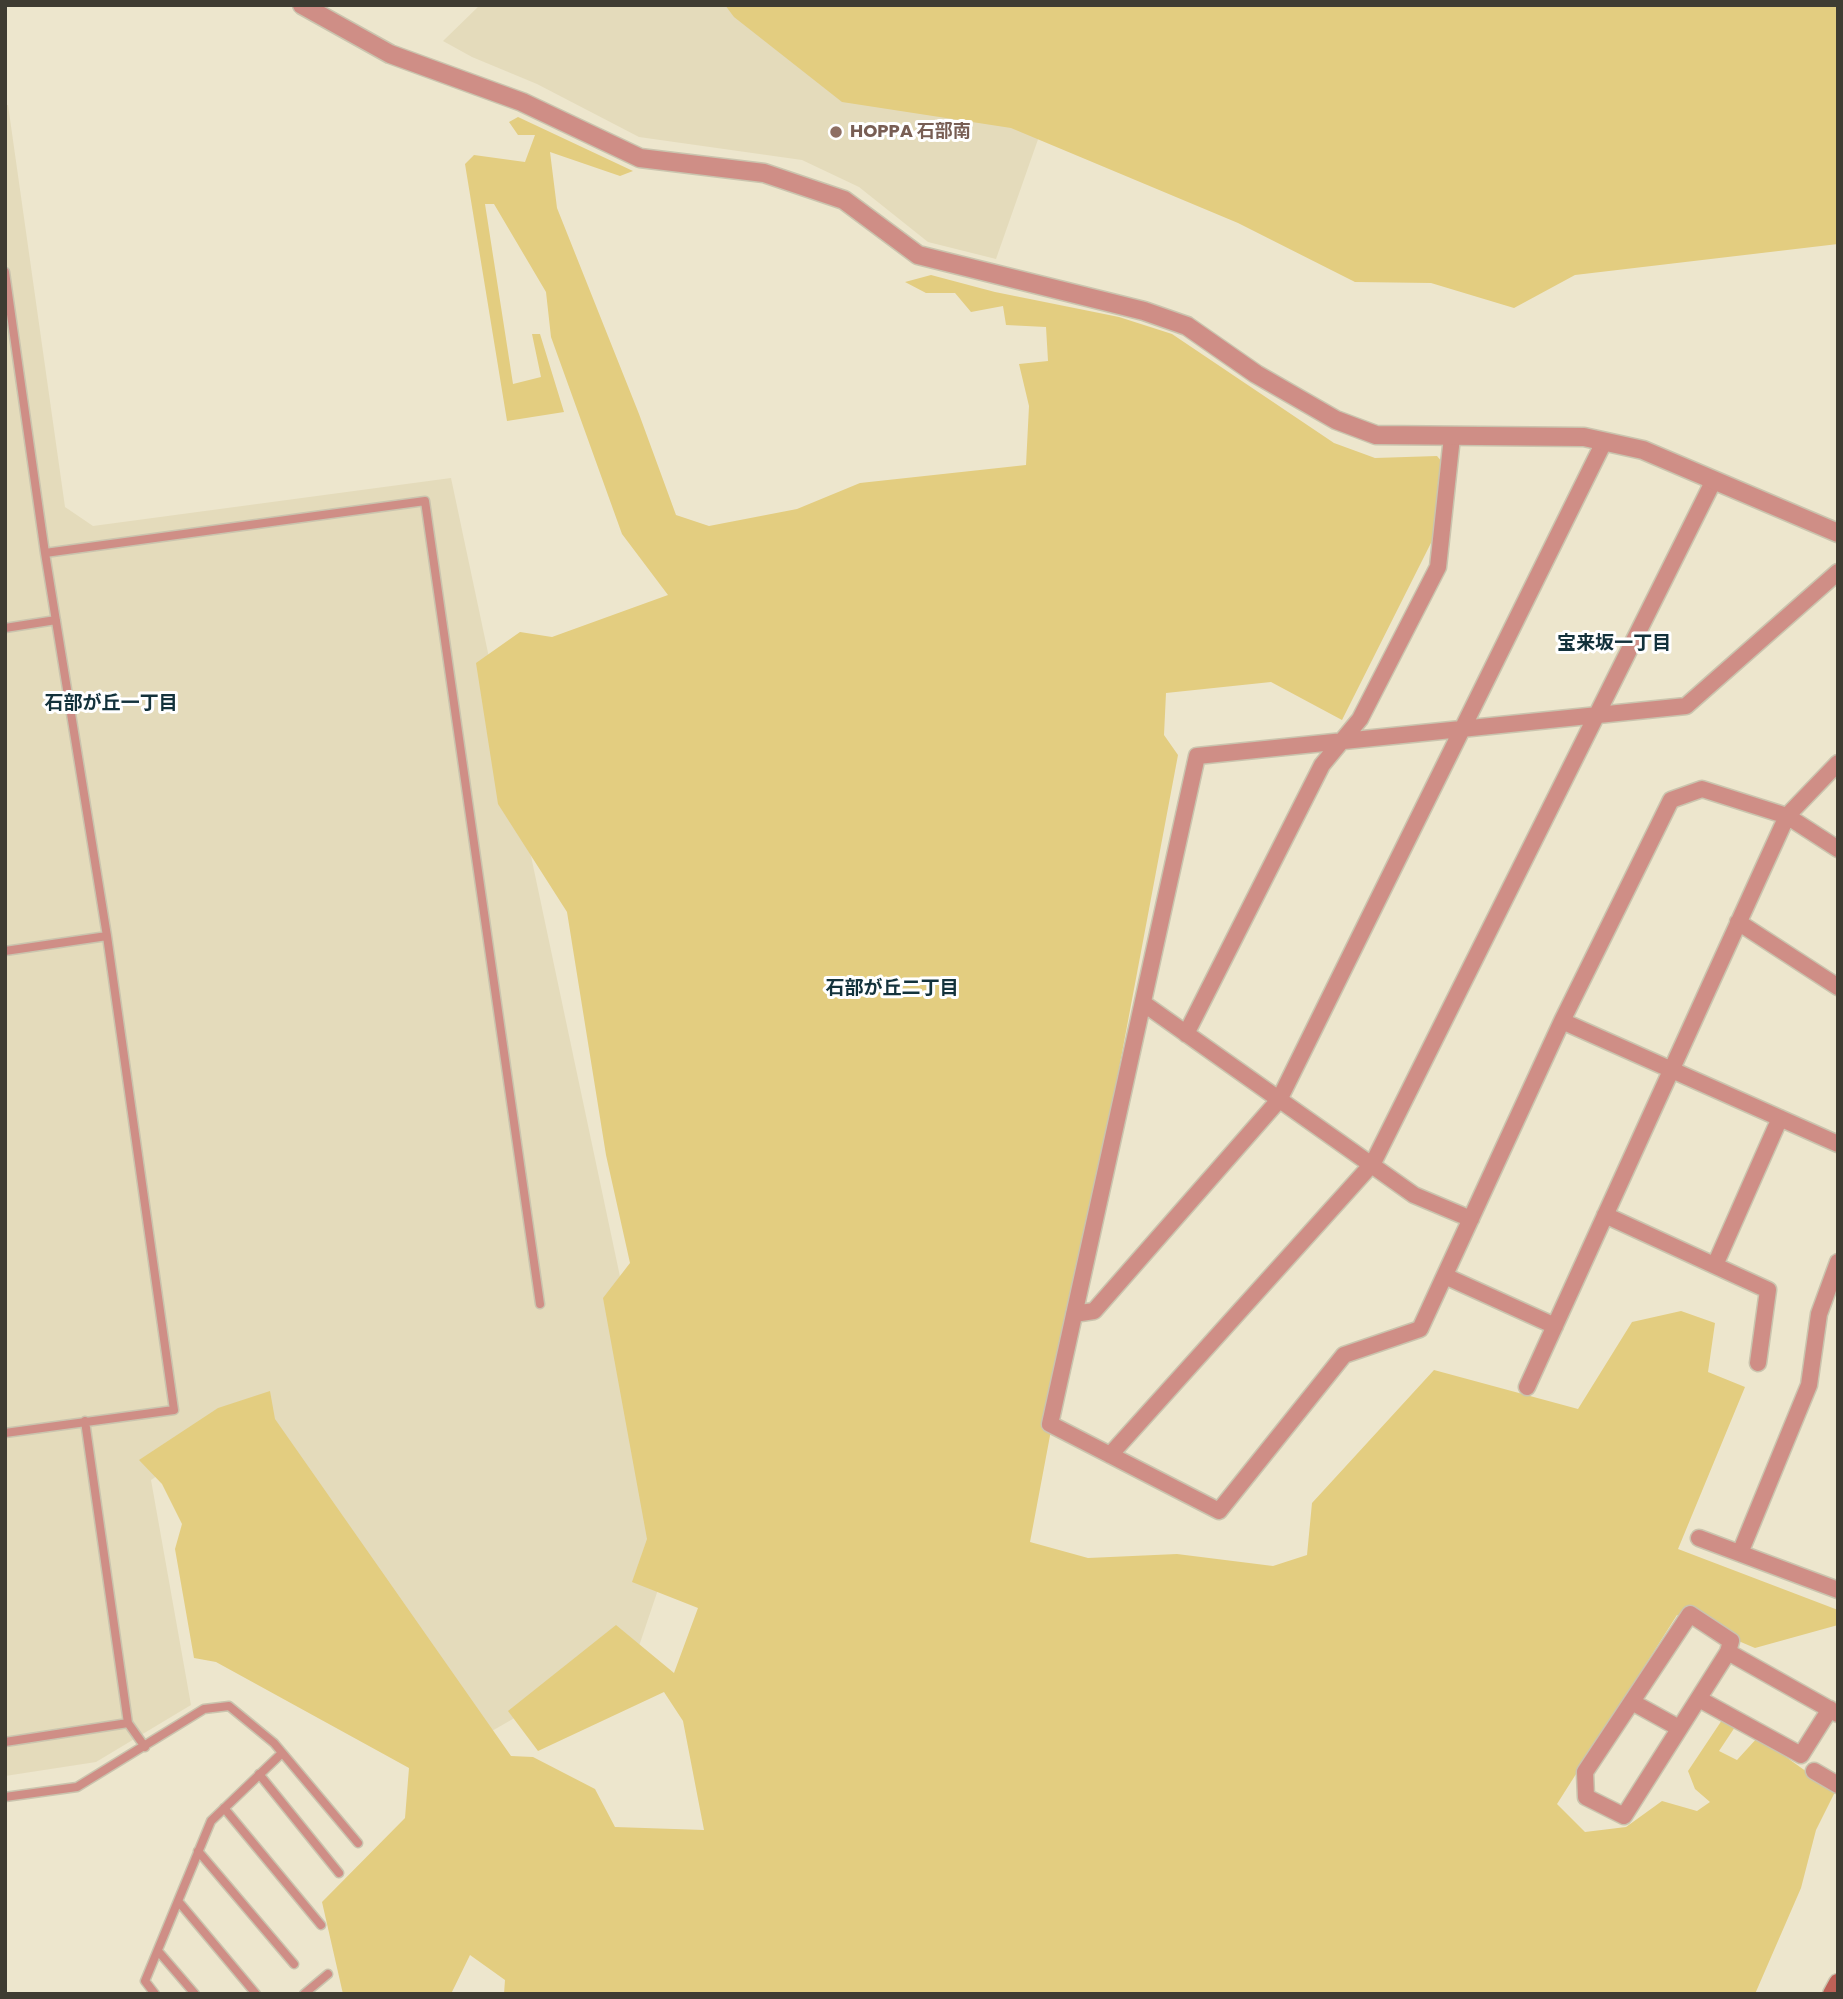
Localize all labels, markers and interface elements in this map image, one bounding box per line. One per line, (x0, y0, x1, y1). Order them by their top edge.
place label: HOPPA 石部南 (850, 121, 971, 143)
marker: HOPPA 石部南 (828, 124, 844, 140)
district label: 宝来坂一丁目 (1557, 633, 1671, 655)
district label: 石部が丘一丁目 (45, 693, 177, 715)
district label: 石部が丘二丁目 (826, 978, 958, 1000)

